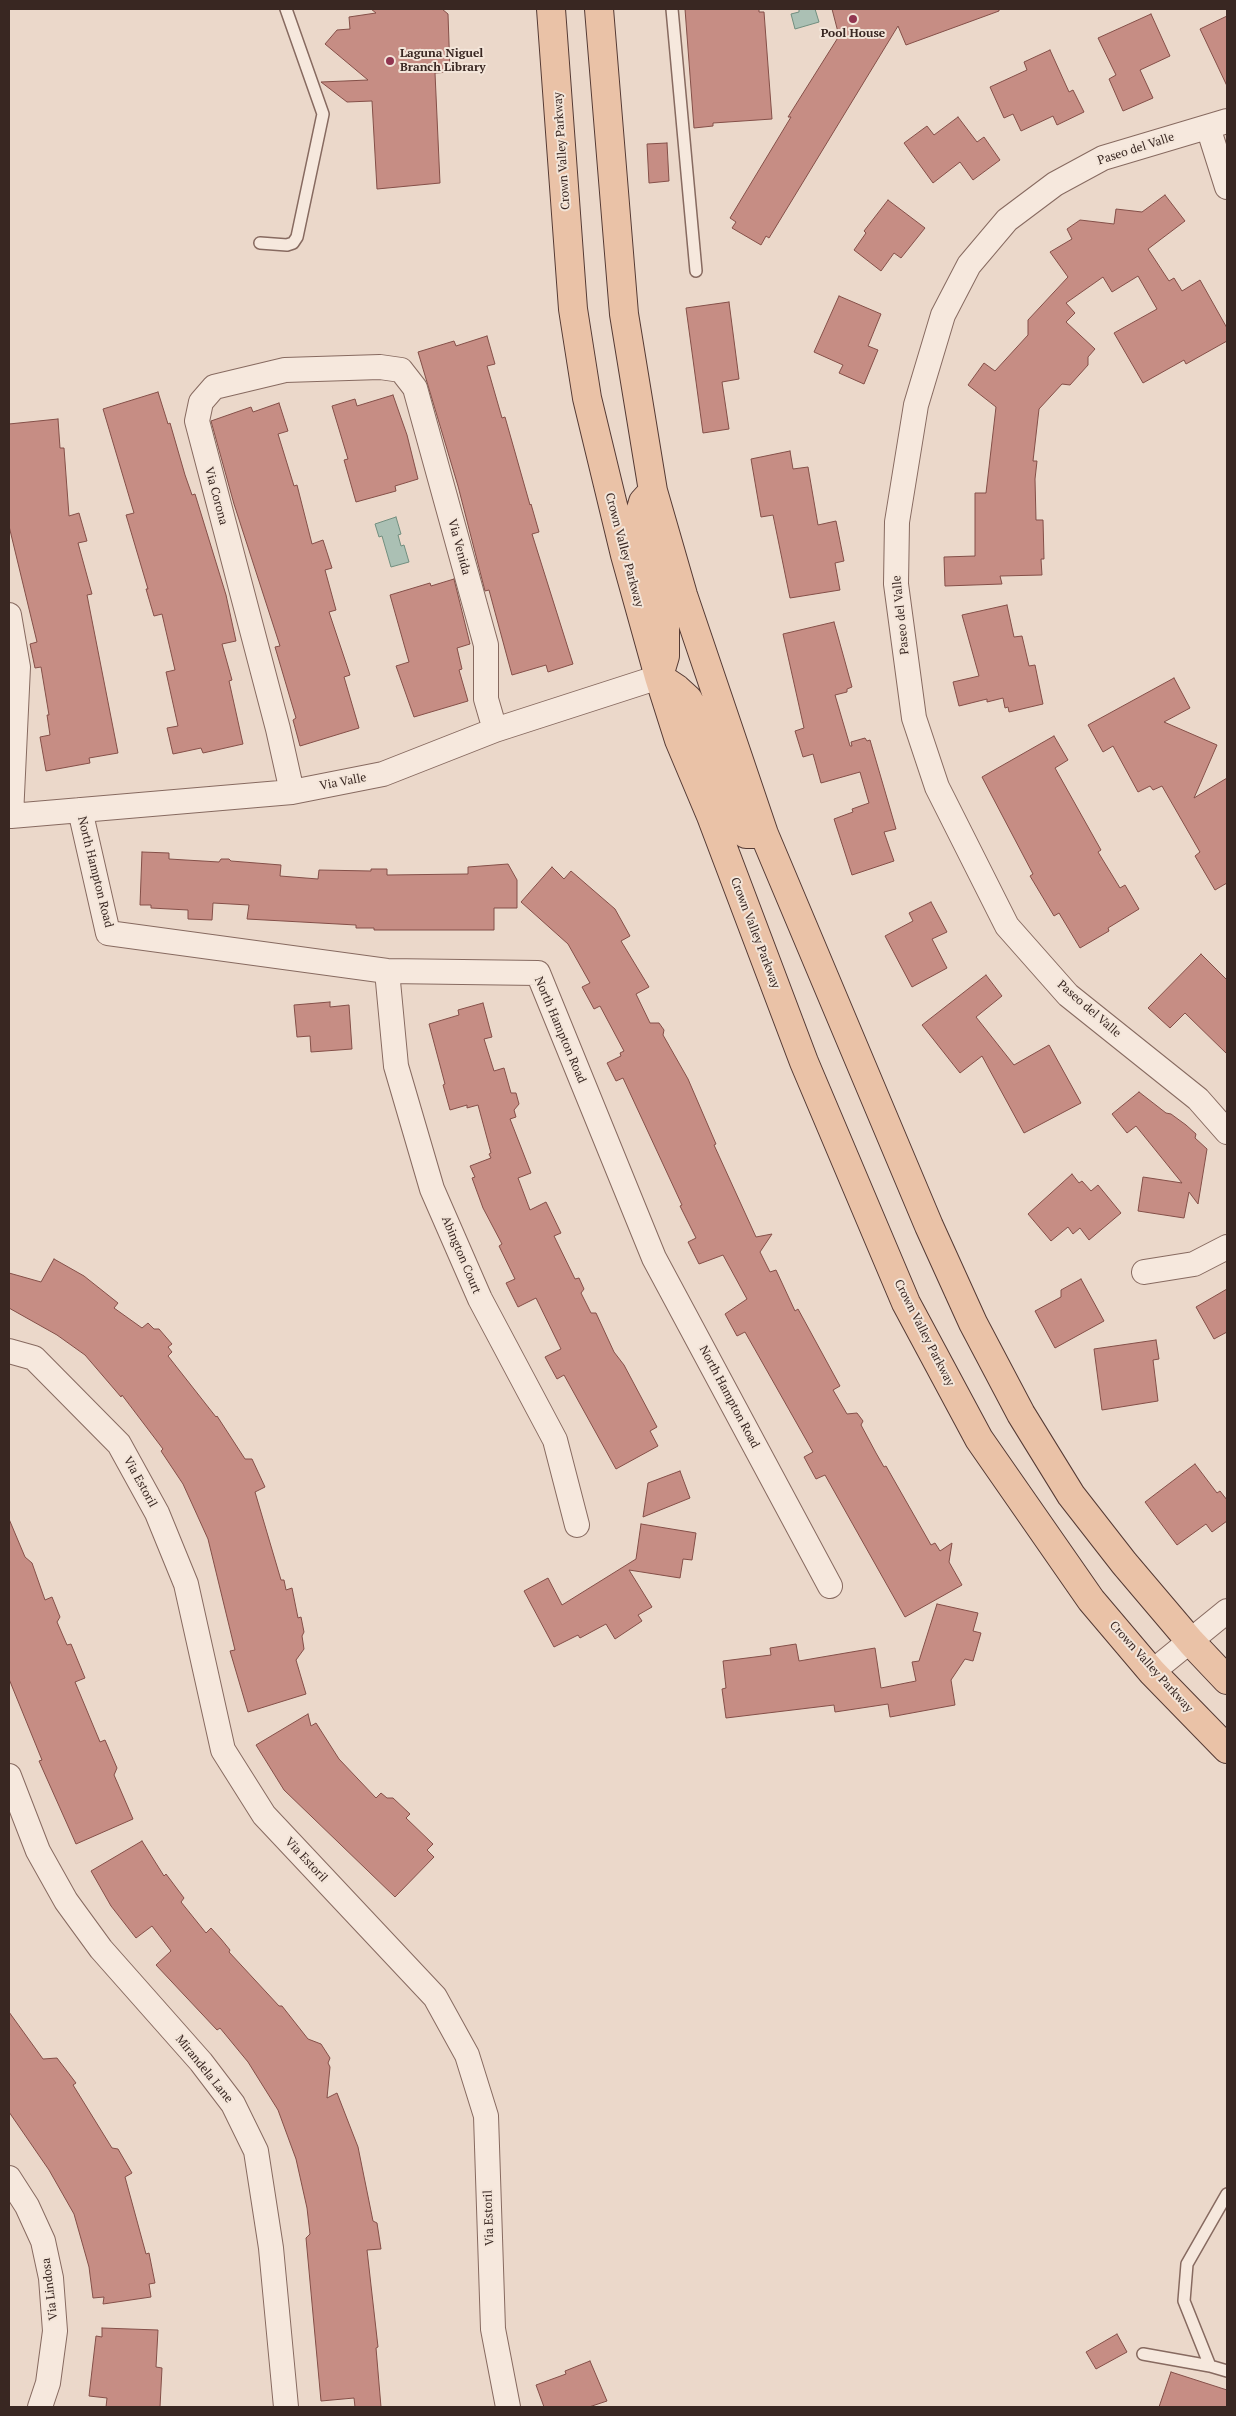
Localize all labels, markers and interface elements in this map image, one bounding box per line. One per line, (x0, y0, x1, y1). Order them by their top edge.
marker: Pool House (847, 13, 859, 25)
place label: Pool House (821, 27, 885, 41)
place label: Laguna Niguel Branch Library (400, 47, 486, 75)
marker: Laguna Niguel Branch Library (384, 55, 396, 67)
street label: Crown Valley Parkway (551, 92, 573, 210)
street label: Paseo del Valle (1096, 130, 1176, 168)
street label: Via Corona (201, 465, 231, 527)
street label: Crown Valley Parkway (602, 491, 646, 609)
street label: Via Venida (445, 517, 473, 577)
street label: Paseo del Valle (890, 575, 912, 655)
street label: Via Valle (318, 770, 368, 794)
street label: North Hampton Road (74, 815, 116, 929)
street label: Crown Valley Parkway (727, 875, 783, 991)
street label: North Hampton Road (531, 975, 589, 1085)
street label: Paseo del Valle (1054, 977, 1124, 1041)
street label: Abington Court (438, 1214, 484, 1296)
street label: Crown Valley Parkway (891, 1277, 957, 1389)
street label: North Hampton Road (696, 1343, 762, 1451)
street label: Via Estoril (120, 1454, 160, 1510)
street label: Crown Valley Parkway (1106, 1618, 1196, 1716)
street label: Via Estoril (282, 1835, 330, 1885)
street label: Mirandela Lane (172, 2032, 236, 2106)
street label: Via Estoril (481, 2190, 497, 2246)
street label: Via Lindosa (39, 2257, 61, 2321)

